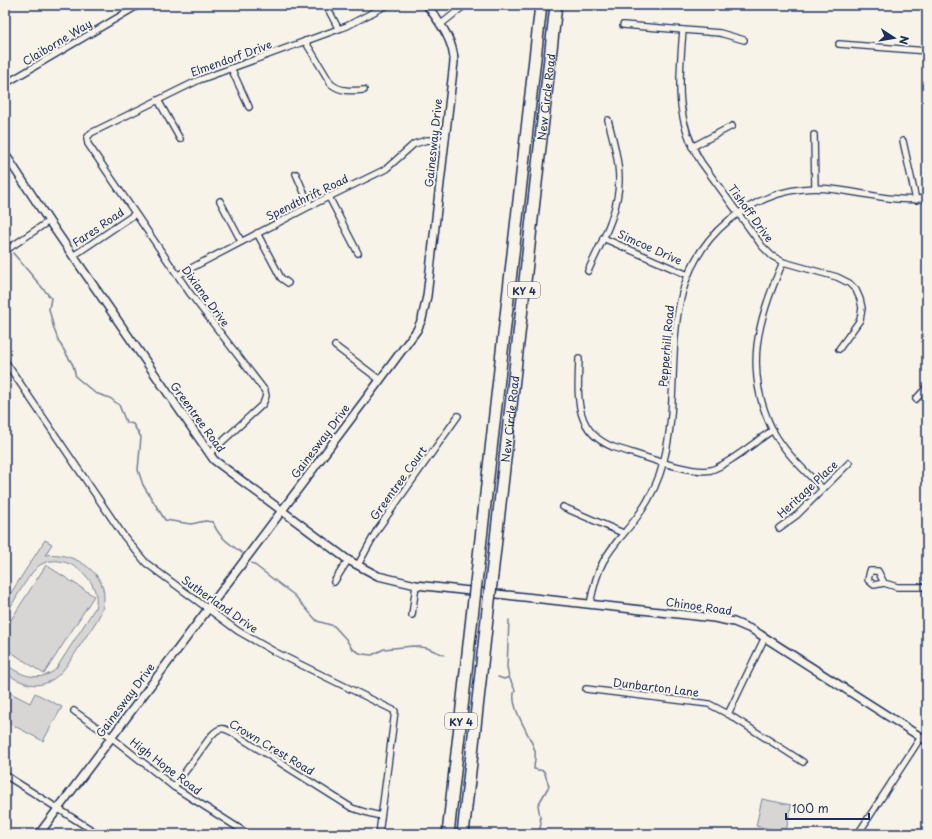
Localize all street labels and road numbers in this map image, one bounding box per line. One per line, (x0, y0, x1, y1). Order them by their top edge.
street label: Claiborne Way (19, 15, 95, 69)
street label: Elmendorf Drive (188, 35, 274, 81)
street label: New Circle Road (532, 53, 559, 141)
street label: Gainesway Drive (420, 98, 446, 188)
street label: Spendthrift Road (263, 170, 351, 224)
street label: Tishoff Drive (724, 181, 778, 246)
street label: Fares Road (69, 203, 127, 251)
street label: Simcoe Drive (615, 225, 685, 269)
street label: Dixiana Drive (178, 262, 234, 330)
road number: KY 4 (508, 282, 540, 298)
street label: Pepperhill Road (654, 304, 678, 388)
street label: New Circle Road (496, 375, 523, 463)
street label: Greentree Road (166, 378, 230, 456)
street label: Gainesway Drive (286, 400, 354, 482)
street label: Greentree Court (365, 442, 431, 523)
street label: Heritage Place (773, 456, 841, 522)
street label: Sutherland Drive (178, 571, 262, 637)
street label: Chinoe Road (665, 593, 733, 619)
street label: Gainesway Drive (91, 659, 159, 741)
street label: Dunbarton Lane (612, 673, 700, 701)
road number: KY 4 (445, 713, 477, 729)
street label: Crown Crest Road (226, 715, 318, 779)
street label: High Hope Road (126, 733, 206, 799)

